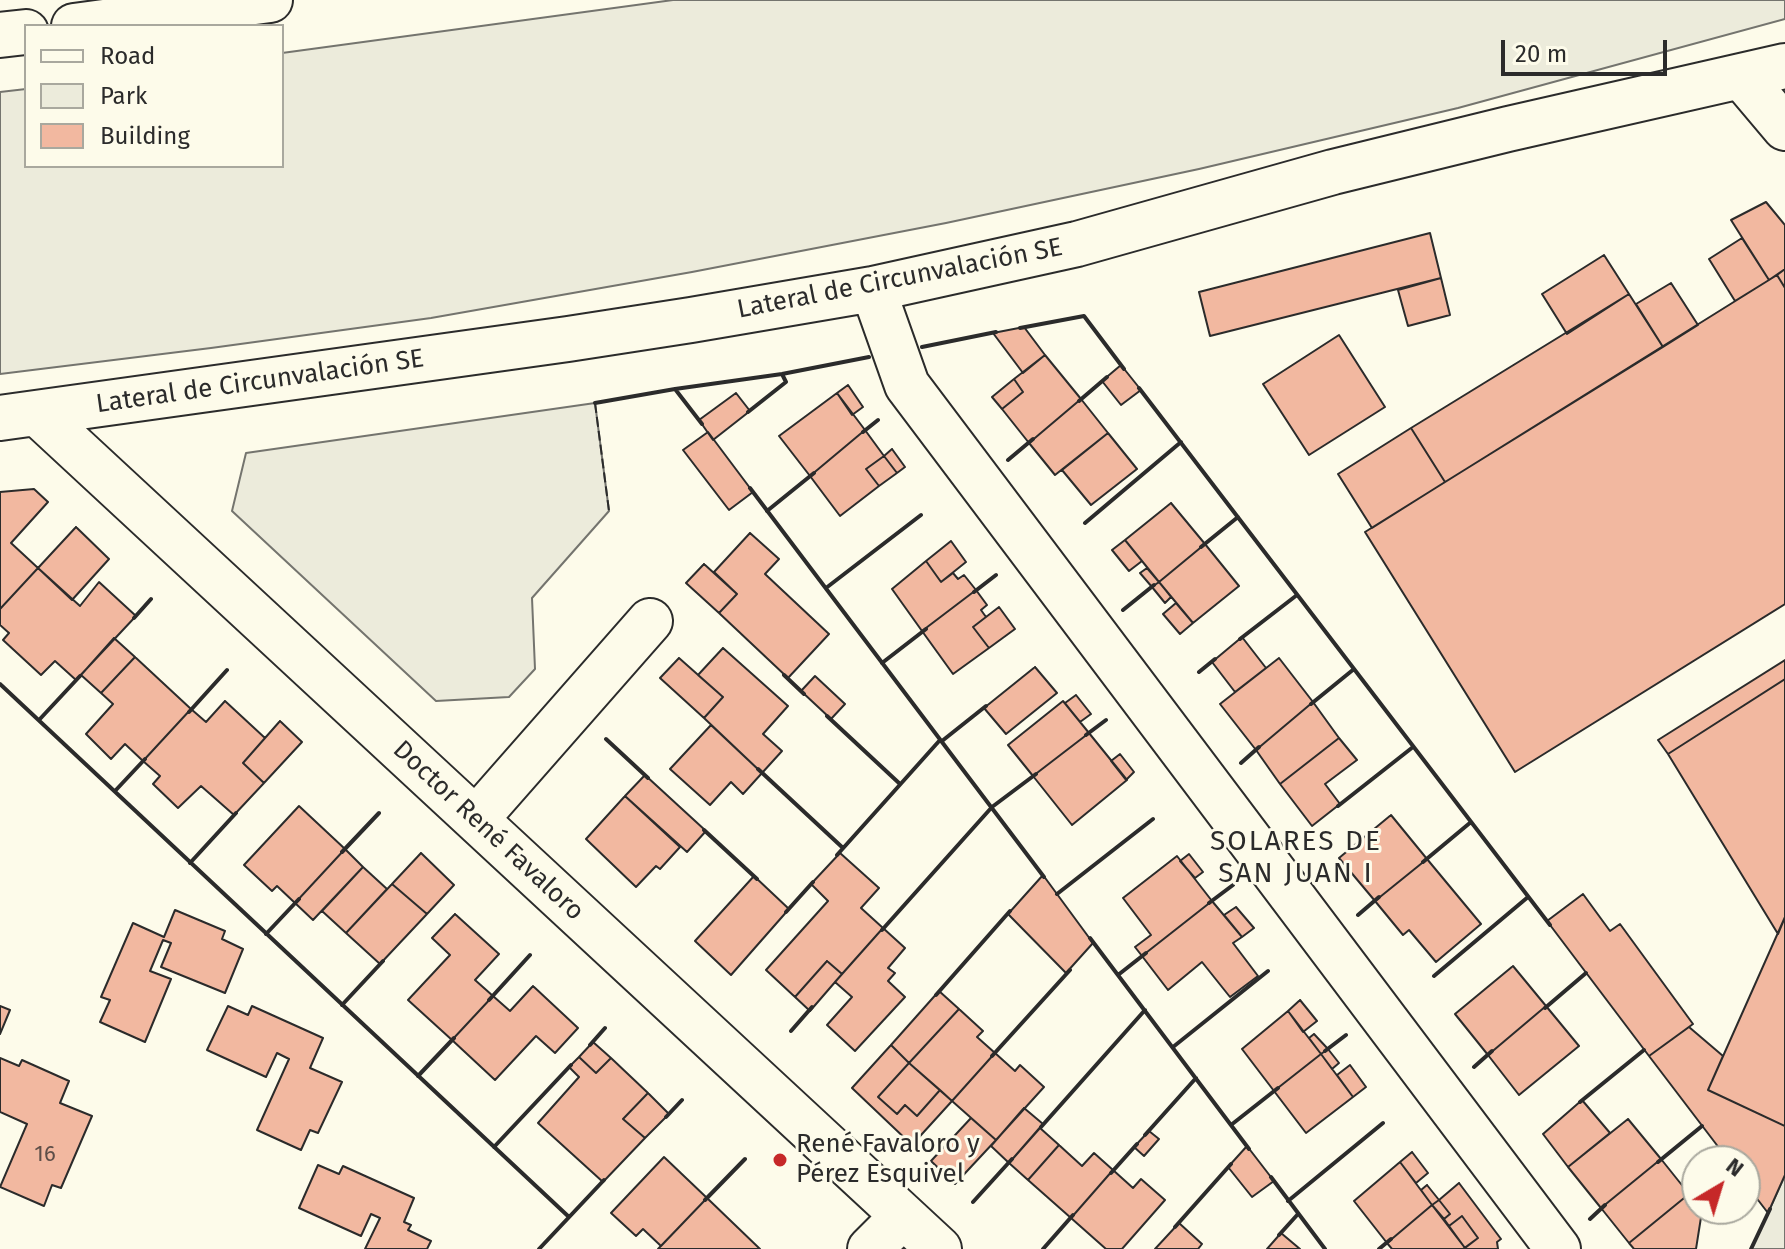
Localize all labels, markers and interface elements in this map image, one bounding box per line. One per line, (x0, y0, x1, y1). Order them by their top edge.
legend (24, 24, 284, 168)
scale bar (1505, 24, 1671, 74)
text: 20 m (1515, 40, 1567, 68)
text: Road (100, 42, 155, 70)
text: Park (100, 82, 147, 110)
text: Building (100, 122, 190, 150)
street label: Lateral de Circunvalación SE (735, 232, 1065, 326)
street label: Lateral de Circunvalación SE (94, 344, 426, 420)
street label: Doctor René Favaloro (386, 734, 590, 928)
district label: SOLARES DE SAN JUAN I (1210, 825, 1382, 891)
place label: René Favaloro y Pérez Esquivel (796, 1129, 980, 1190)
house number: 16 (34, 1142, 56, 1168)
north arrow (1681, 1145, 1761, 1225)
marker: René Favaloro y Pérez Esquivel (771, 1151, 789, 1169)
text: N (1721, 1152, 1749, 1182)

